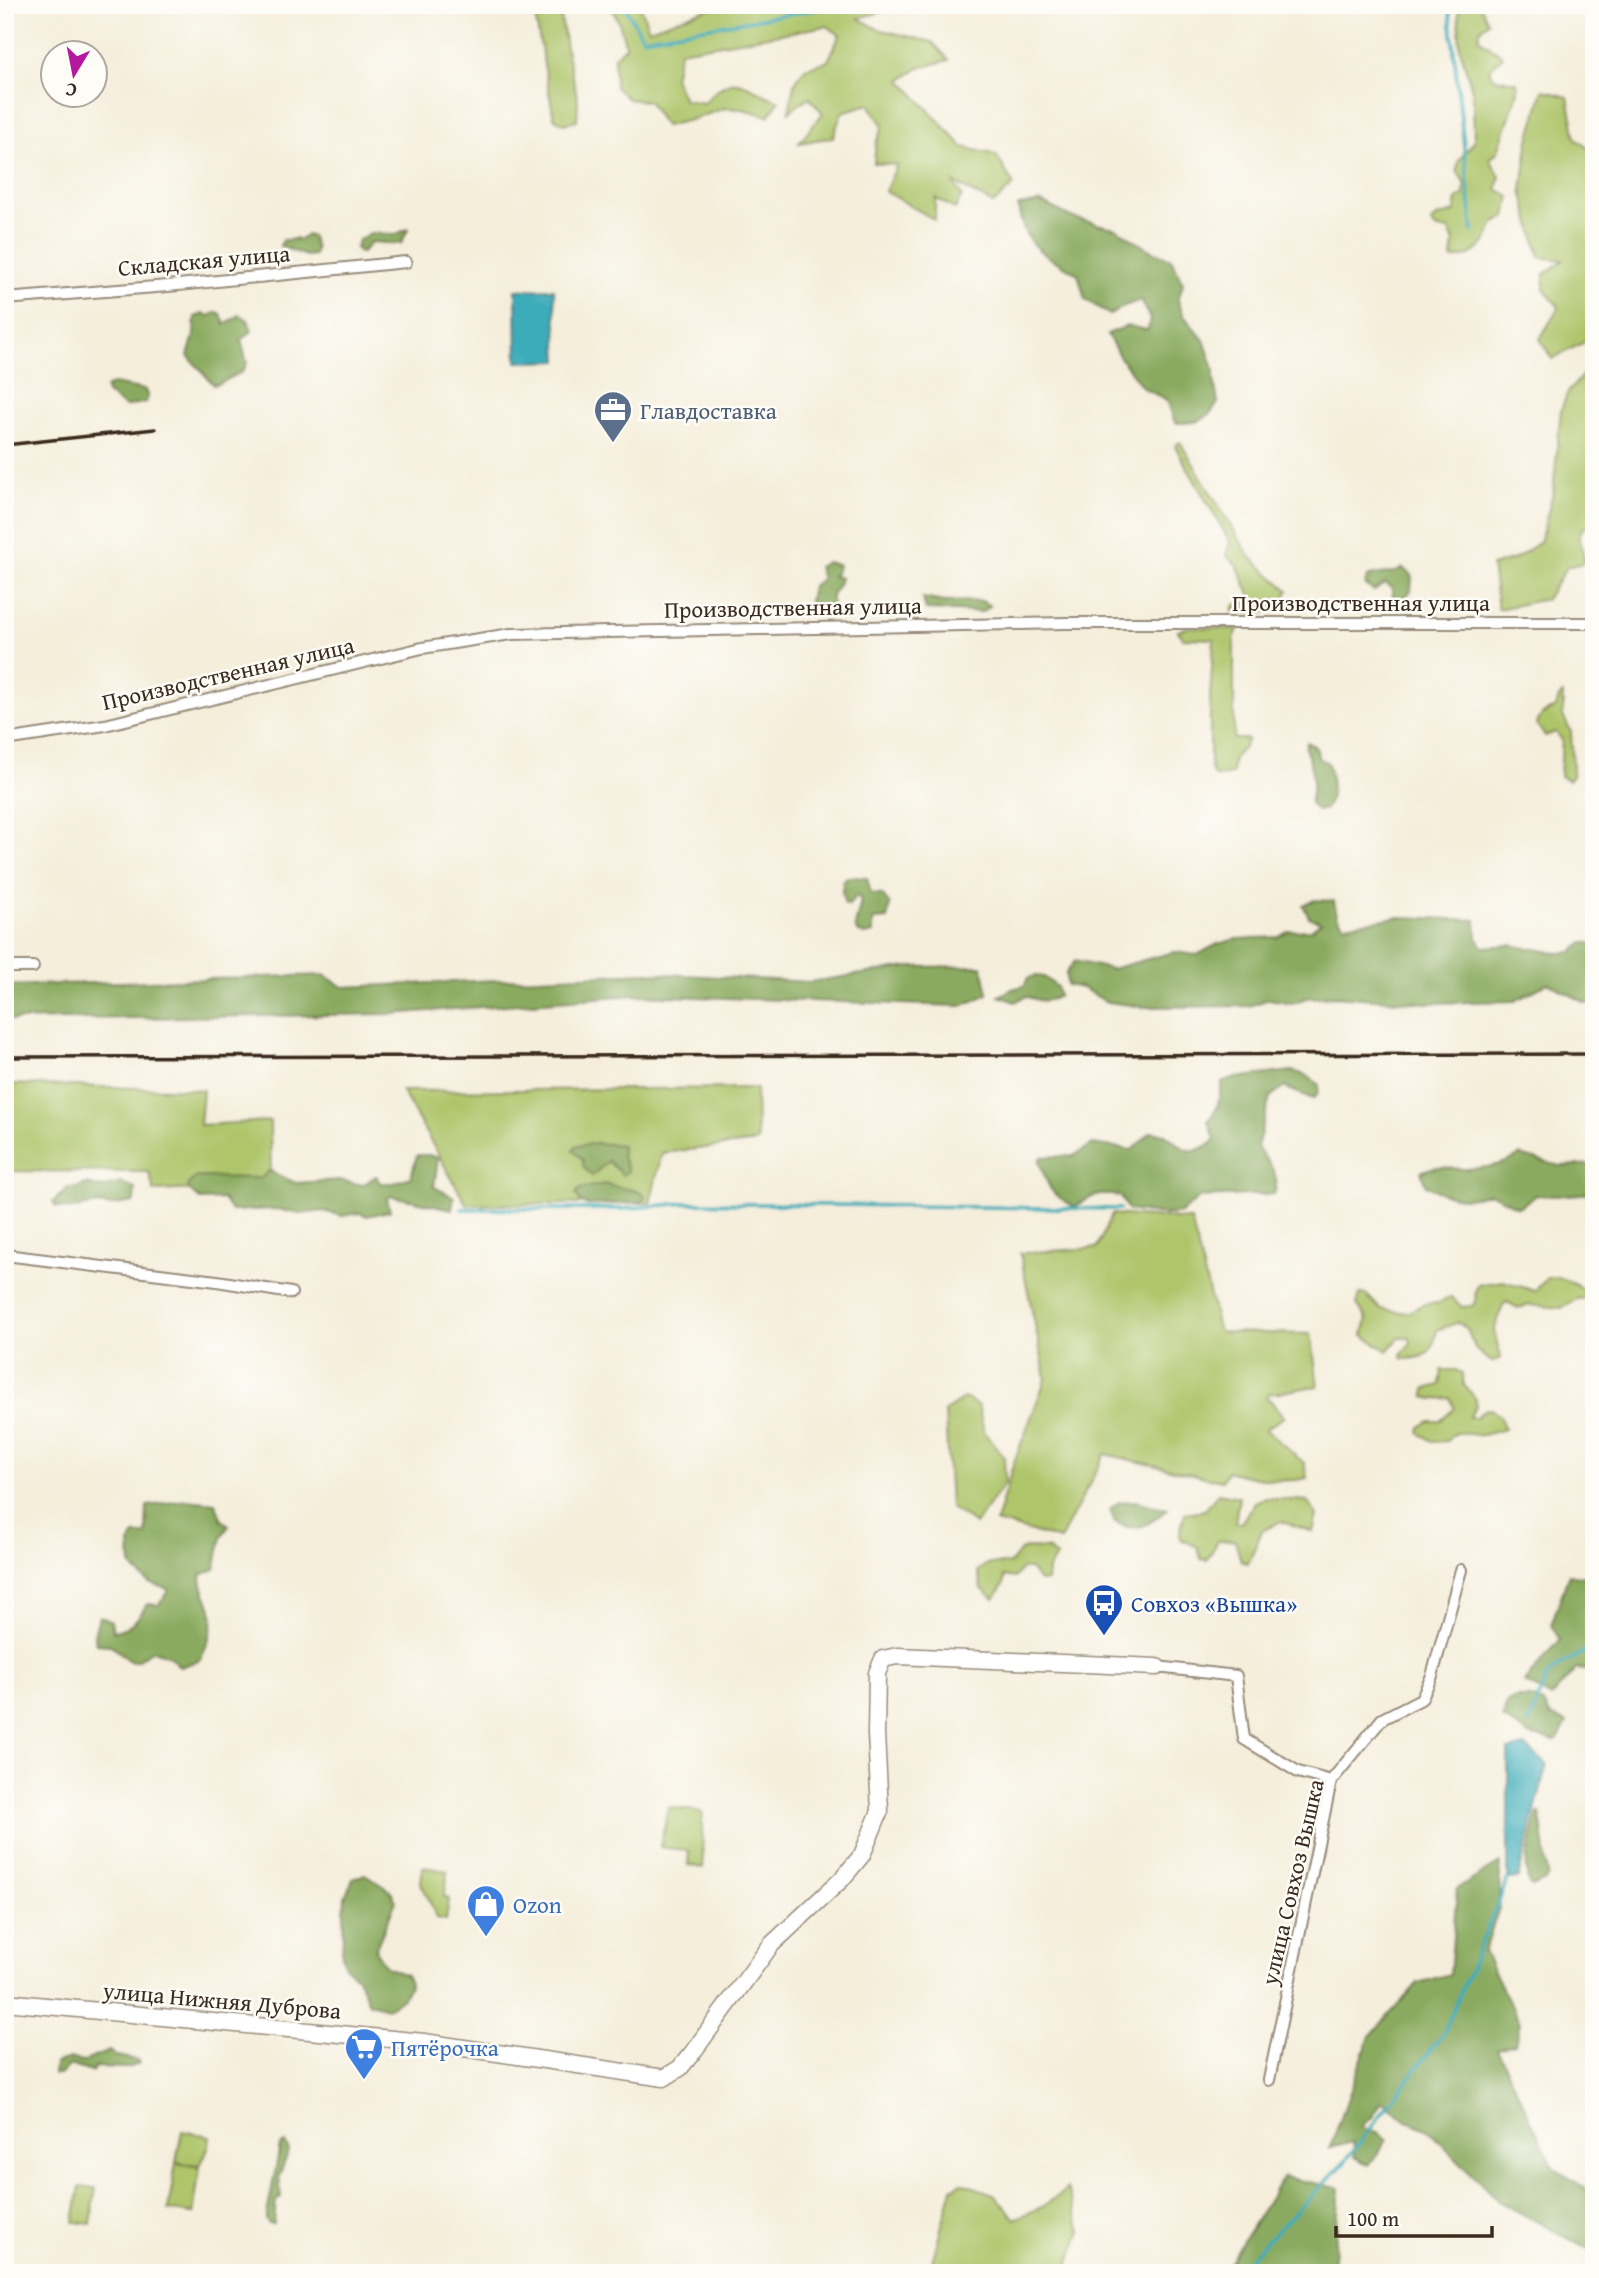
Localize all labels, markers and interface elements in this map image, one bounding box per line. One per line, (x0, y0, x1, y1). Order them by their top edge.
north arrow (38, 38, 108, 108)
text: С (63, 76, 79, 105)
street label: Складская улица (117, 236, 291, 284)
office icon: Главдоставка (592, 389, 634, 444)
place label: Главдоставка (640, 394, 777, 427)
street label: Производственная улица (1232, 586, 1490, 619)
street label: Производственная улица (664, 588, 922, 626)
street label: Производственная улица (99, 628, 357, 718)
bus stop icon: Совхоз «Вышка» (1083, 1582, 1125, 1637)
place label: Совхоз «Вышка» (1131, 1587, 1297, 1620)
street label: улица Совхоз Вышка (1252, 1776, 1332, 1989)
shop icon: Ozon (465, 1883, 507, 1938)
place label: Ozon (513, 1888, 562, 1921)
street label: улица Нижняя Дуброва (100, 1973, 343, 2027)
supermarket icon: Пятёрочка (343, 2026, 385, 2081)
place label: Пятёрочка (391, 2031, 499, 2064)
scale bar (1336, 2194, 1492, 2238)
text: 100 m (1347, 2203, 1399, 2234)

